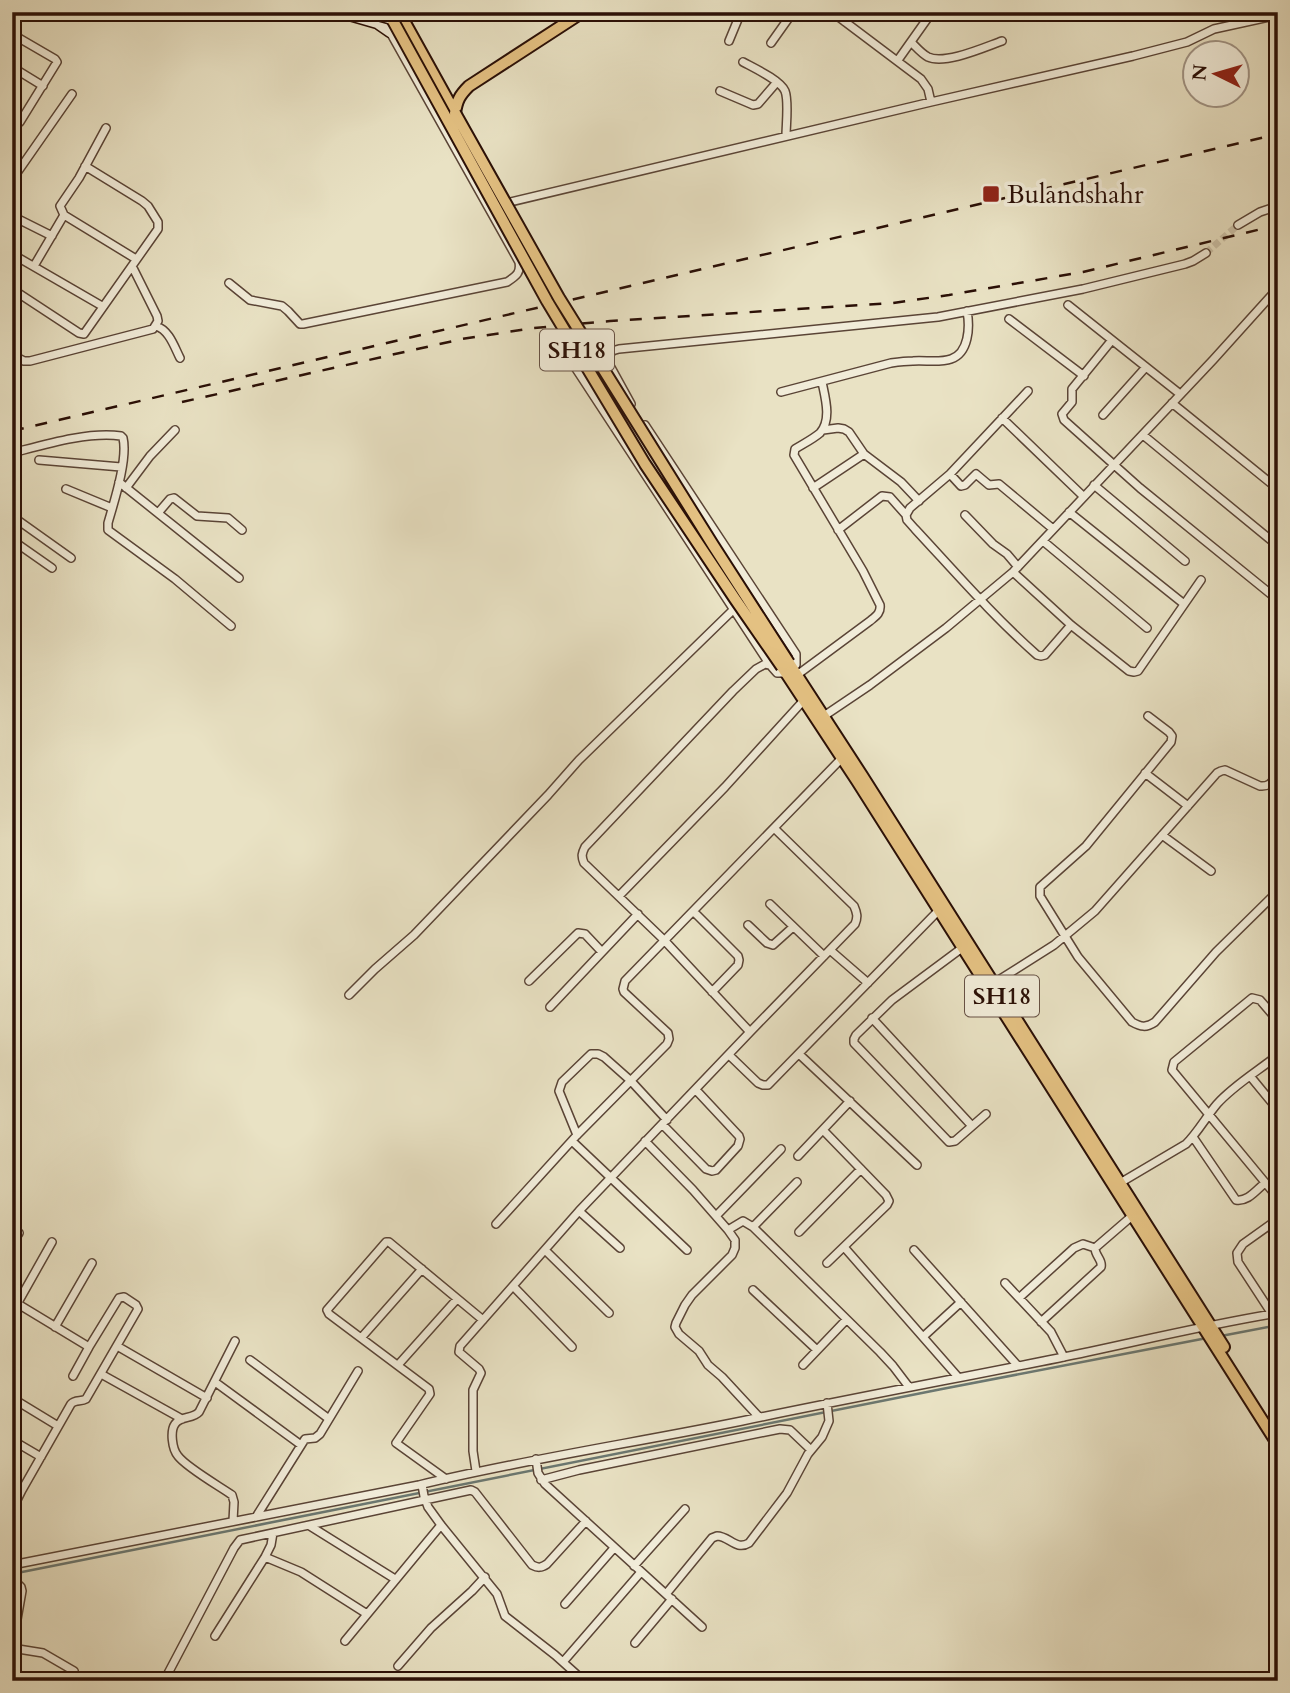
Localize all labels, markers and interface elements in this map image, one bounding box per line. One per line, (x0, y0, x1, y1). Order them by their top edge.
north arrow (1182, 38, 1252, 108)
text: N (1186, 63, 1214, 82)
place label: Bulandshahr (1007, 177, 1144, 212)
marker: Bulandshahr (981, 184, 1001, 204)
road number: SH18 (540, 330, 614, 370)
road number: SH18 (965, 976, 1039, 1016)

